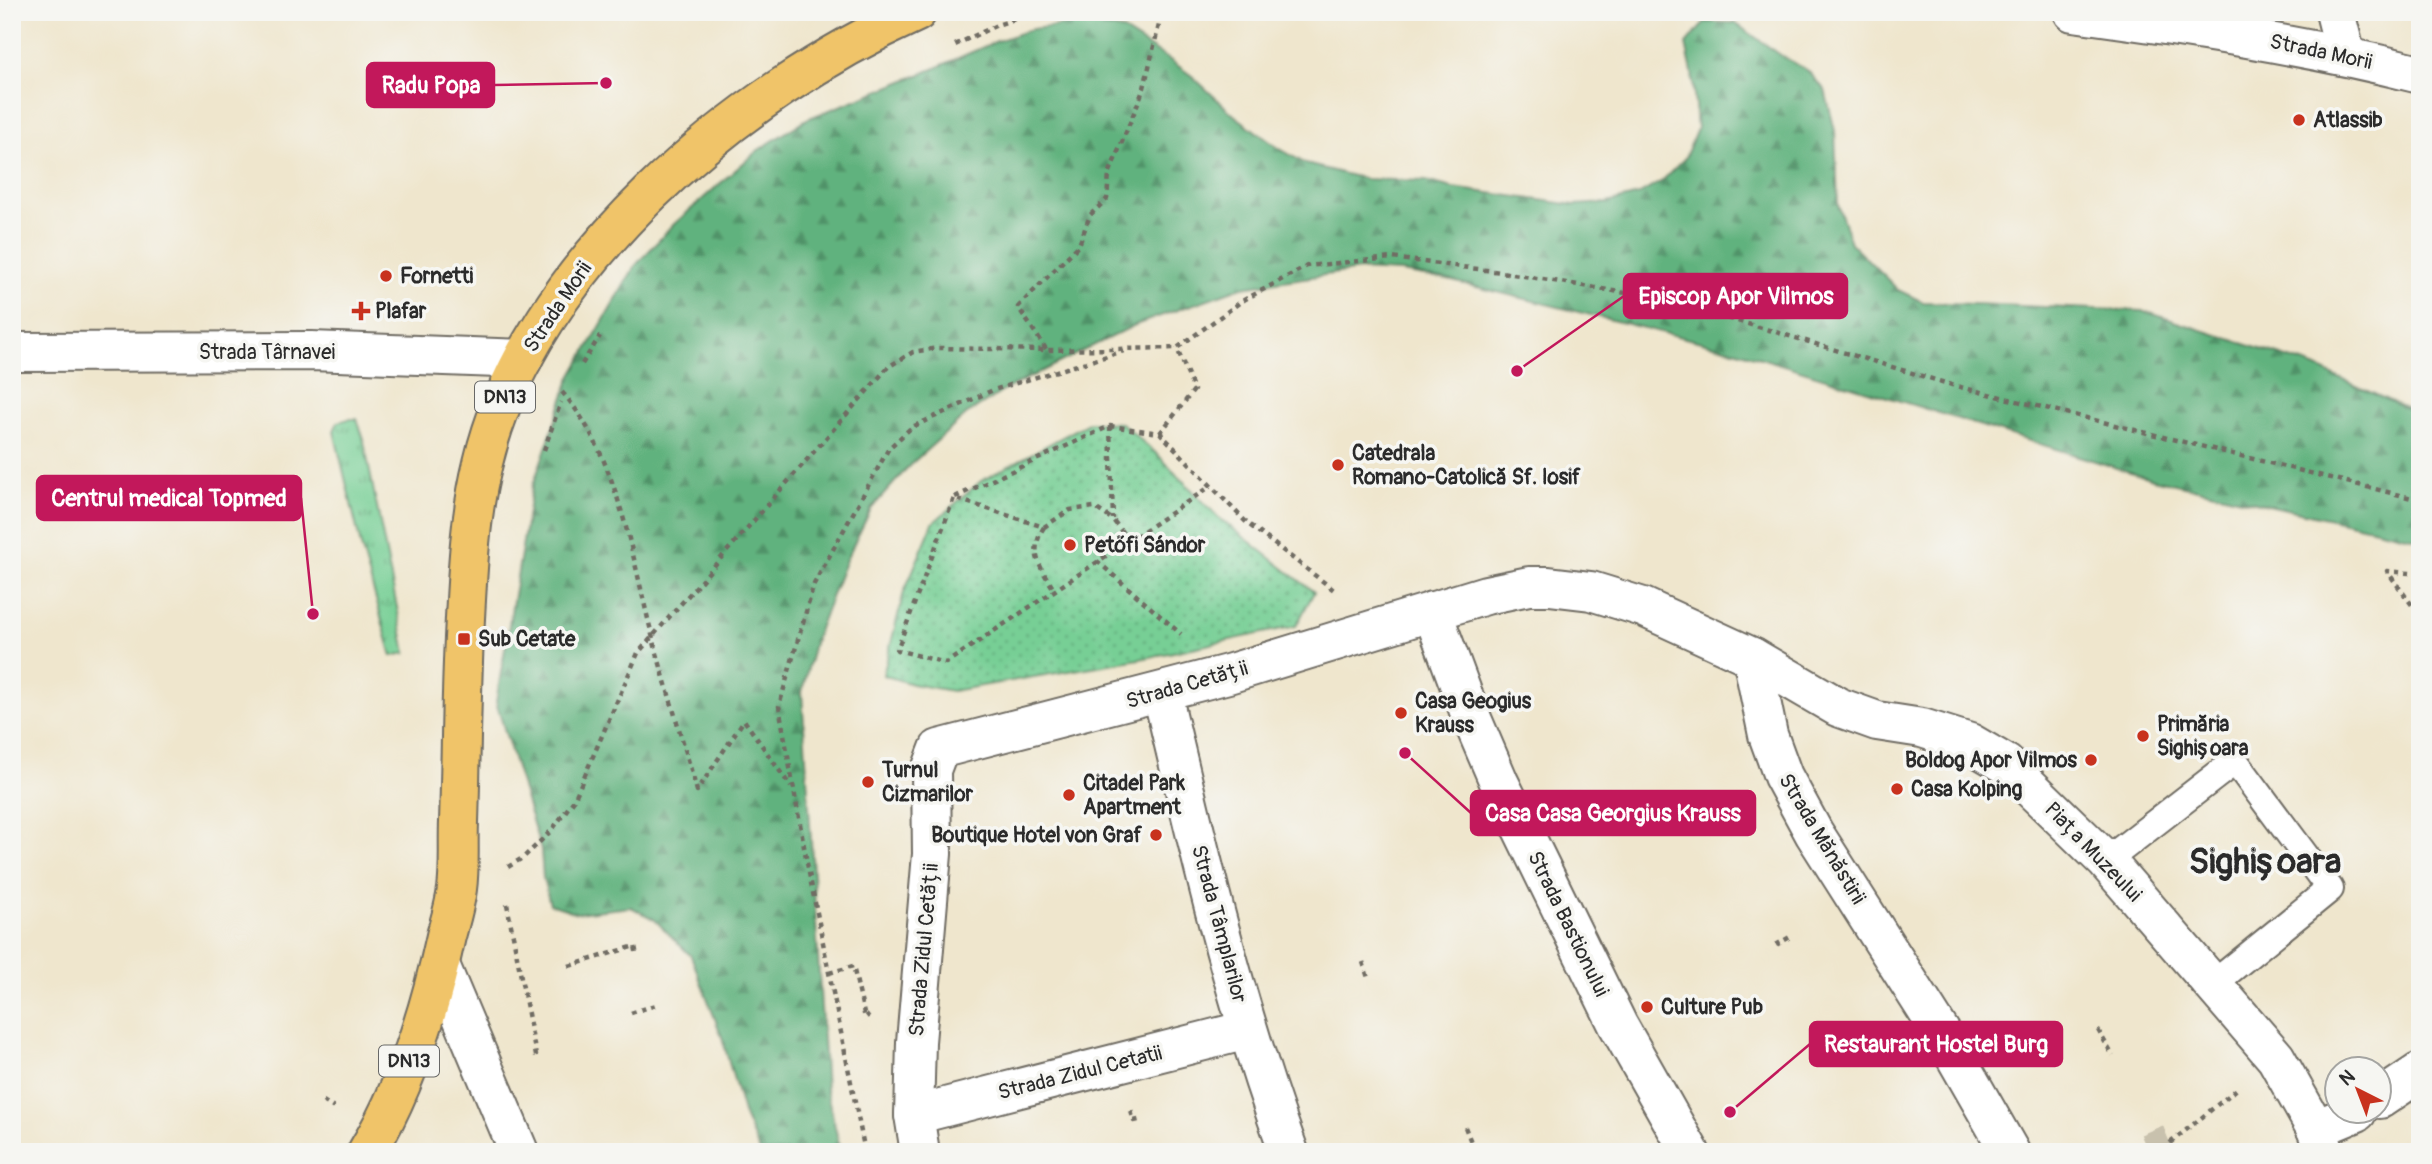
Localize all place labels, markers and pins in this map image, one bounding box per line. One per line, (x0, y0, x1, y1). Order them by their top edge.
callout: Radu Popa (367, 63, 494, 107)
place label: Atlassib (2313, 107, 2383, 134)
marker: Atlassib (2291, 112, 2307, 128)
place label: Fornetti (400, 263, 474, 290)
marker: Fornetti (378, 268, 394, 284)
callout: Episcop Apor Vilmos (1624, 274, 1847, 318)
place label: Plafar (375, 298, 427, 325)
marker: Plafar (353, 303, 369, 319)
place label: Catedrala Romano-Catolică Sf. Iosif (1352, 440, 1581, 491)
marker: Catedrala Romano-Catolică Sf. Iosif (1330, 457, 1346, 473)
callout: Centrul medical Topmed (37, 476, 301, 520)
place label: Petőfi Sándor (1084, 532, 1206, 559)
marker: Petőfi Sándor (1062, 537, 1078, 553)
place label: Sub Cetate (478, 626, 576, 653)
marker: Sub Cetate (456, 631, 472, 647)
place label: Casa Geogius Krauss (1415, 688, 1532, 739)
marker: Casa Geogius Krauss (1393, 705, 1409, 721)
place label: Primăria Sighișoara (2157, 711, 2249, 762)
marker: Primăria Sighișoara (2135, 728, 2151, 744)
place label: Boldog Apor Vilmos (1905, 747, 2078, 774)
marker: Boldog Apor Vilmos (2083, 752, 2099, 768)
place label: Turnul Cizmarilor (881, 757, 974, 808)
place label: Citadel Park Apartment (1083, 770, 1185, 821)
marker: Turnul Cizmarilor (860, 774, 876, 790)
place label: Casa Kolping (1911, 776, 2023, 803)
marker: Casa Kolping (1889, 781, 1905, 797)
marker: Citadel Park Apartment (1061, 787, 1077, 803)
callout: Casa Casa Georgius Krauss (1471, 791, 1755, 835)
place label: Boutique Hotel von Graf (931, 822, 1142, 849)
marker: Boutique Hotel von Graf (1148, 827, 1164, 843)
place label: Culture Pub (1661, 994, 1763, 1021)
marker: Culture Pub (1639, 999, 1655, 1015)
callout: Restaurant Hostel Burg (1810, 1022, 2062, 1066)

